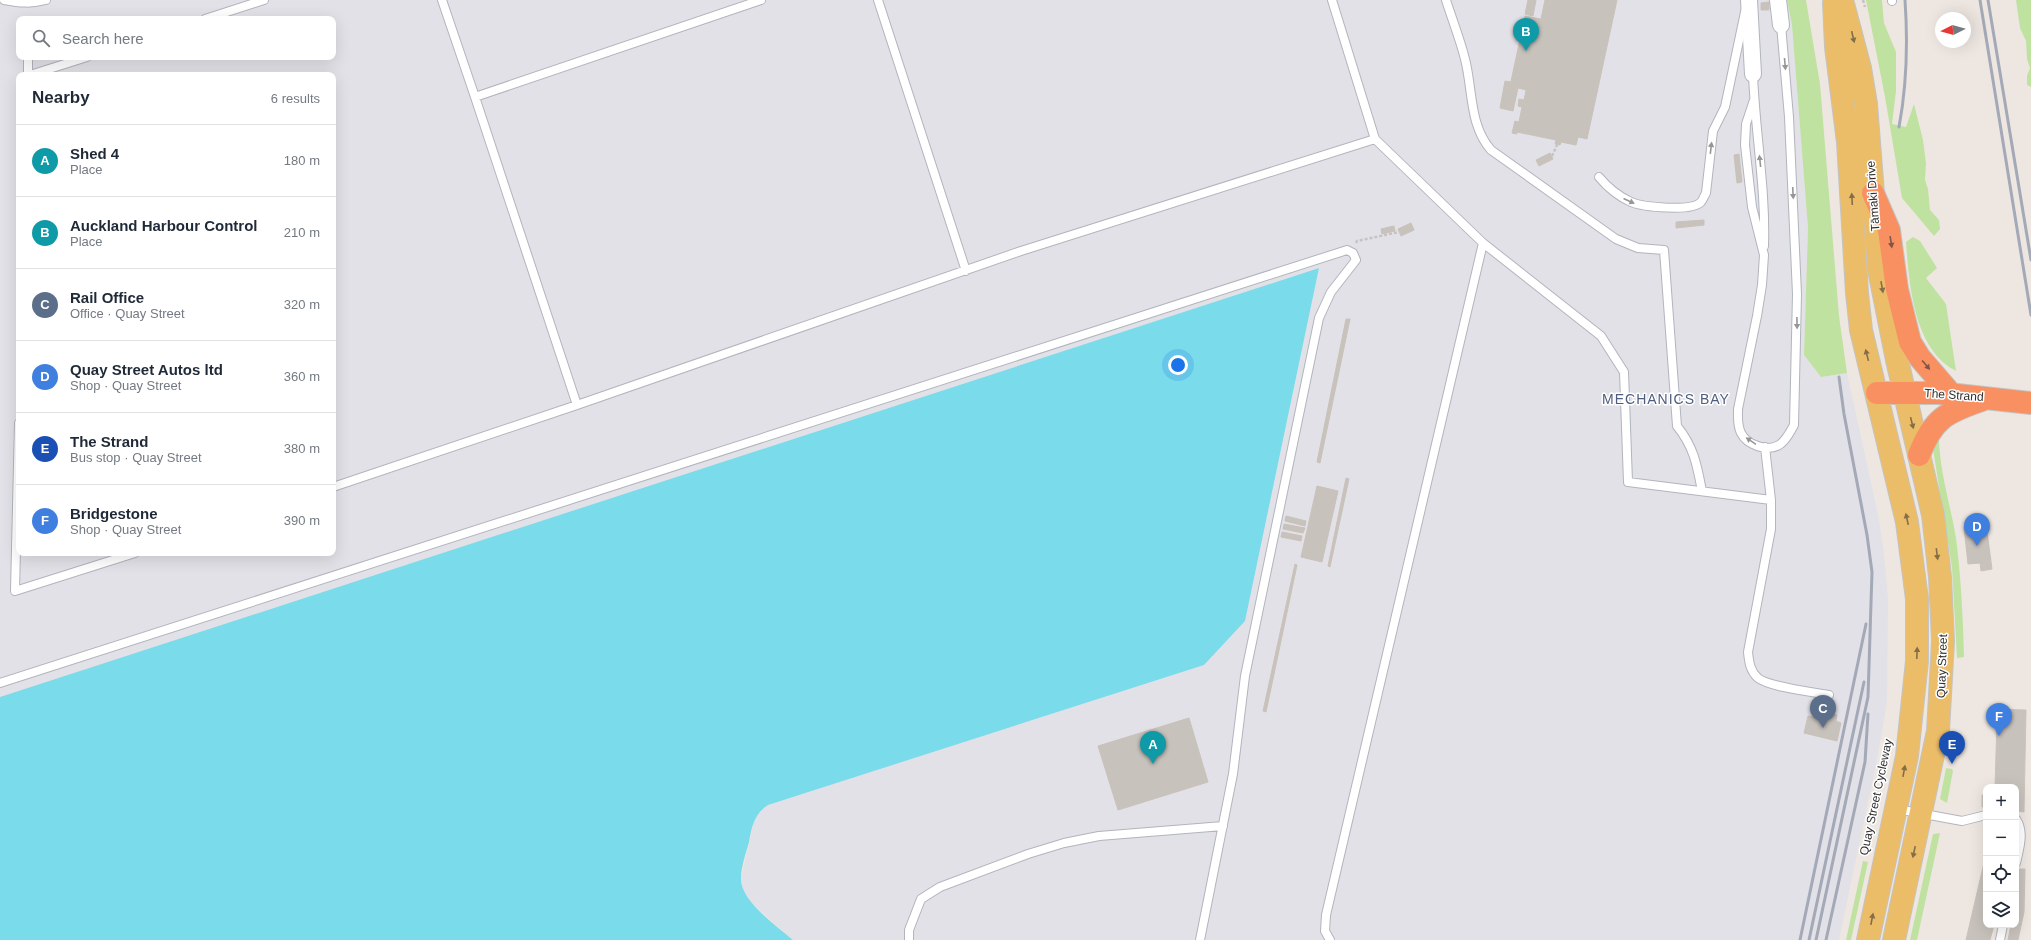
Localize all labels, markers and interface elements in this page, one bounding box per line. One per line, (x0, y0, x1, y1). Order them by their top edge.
north arrow (1935, 12, 1971, 48)
search box (16, 16, 336, 60)
pin: B (1513, 18, 1539, 51)
icon: search (30, 27, 52, 49)
text: Search here (62, 30, 144, 47)
one-way arrow (1850, 32, 1856, 44)
one-way arrow (1781, 58, 1788, 70)
text: Nearby (32, 88, 90, 107)
text: 6 results (271, 91, 320, 106)
one-way arrow (1708, 142, 1715, 154)
text: Shed 4 (70, 145, 119, 162)
text: A (40, 153, 50, 168)
text: 180 m (284, 153, 320, 168)
one-way arrow (1756, 154, 1763, 167)
street label: Tāmaki Drive (1864, 160, 1882, 232)
text: Place (70, 162, 103, 177)
one-way arrow (1789, 187, 1796, 199)
one-way arrow (1848, 193, 1855, 205)
one-way arrow (1624, 198, 1636, 204)
text: Auckland Harbour Control (70, 217, 258, 234)
text: B (40, 225, 50, 240)
text: 210 m (284, 225, 320, 240)
text: Place (70, 234, 103, 249)
one-way arrow (1888, 236, 1894, 248)
one-way arrow (1879, 281, 1885, 293)
text: Rail Office (70, 289, 144, 306)
text: C (40, 297, 50, 312)
text: 320 m (284, 297, 320, 312)
text: Office · Quay Street (70, 306, 185, 321)
one-way arrow (1794, 317, 1801, 329)
one-way arrow (1864, 349, 1870, 361)
your location (1168, 355, 1188, 375)
text: Quay Street Autos ltd (70, 361, 223, 378)
one-way arrow (1921, 361, 1930, 370)
text: D (40, 369, 50, 384)
text: 360 m (284, 369, 320, 384)
text: Shop · Quay Street (70, 378, 181, 393)
street label: The Strand (1924, 386, 1984, 404)
district label: MECHANICS BAY (1602, 391, 1730, 407)
one-way arrow (1909, 417, 1915, 429)
text: The Strand (70, 433, 148, 450)
one-way arrow (1745, 437, 1756, 445)
text: E (41, 441, 49, 456)
text: 380 m (284, 441, 320, 456)
text: Bus stop · Quay Street (70, 450, 202, 465)
text: Bridgestone (70, 505, 158, 522)
one-way arrow (1903, 512, 1909, 525)
text: F (41, 513, 49, 528)
text: 390 m (284, 513, 320, 528)
pin: D (1964, 513, 1990, 546)
text: Shop · Quay Street (70, 522, 181, 537)
one-way arrow (1934, 548, 1941, 560)
street label: Quay Street (1934, 633, 1950, 698)
one-way arrow (1914, 646, 1920, 659)
pin: C (1810, 695, 1836, 728)
pin: F (1986, 703, 2012, 736)
pin: A (1140, 731, 1166, 764)
pin: E (1939, 731, 1965, 764)
street label: Quay Street Cycleway (1857, 737, 1895, 857)
one-way arrow (1901, 765, 1907, 777)
map controls (1983, 784, 2019, 928)
button: + (1983, 784, 2019, 820)
button: − (1983, 820, 2019, 856)
one-way arrow (1910, 846, 1916, 858)
button: locate (1983, 856, 2019, 892)
button: layers (1983, 892, 2019, 928)
one-way arrow (1870, 913, 1876, 925)

